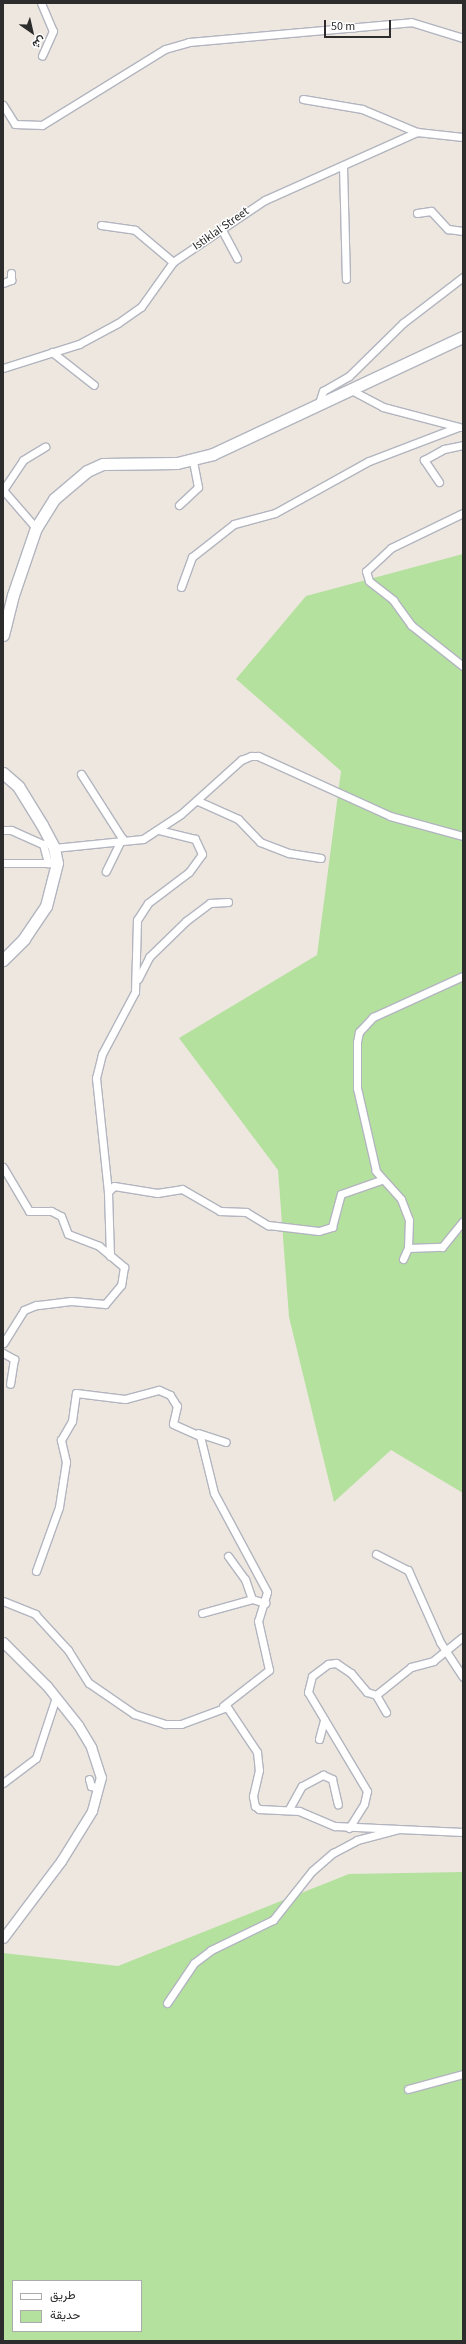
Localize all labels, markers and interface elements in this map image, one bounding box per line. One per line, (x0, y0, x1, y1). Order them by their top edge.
north arrow (12, 12, 52, 52)
scale bar (326, 12, 393, 38)
text: 50 m (331, 18, 355, 35)
text: ش (29, 32, 49, 52)
street label: Istiklal Street (190, 204, 252, 254)
legend (12, 2280, 142, 2332)
text: طريق (50, 2287, 75, 2304)
text: حديقة (50, 2307, 80, 2324)

